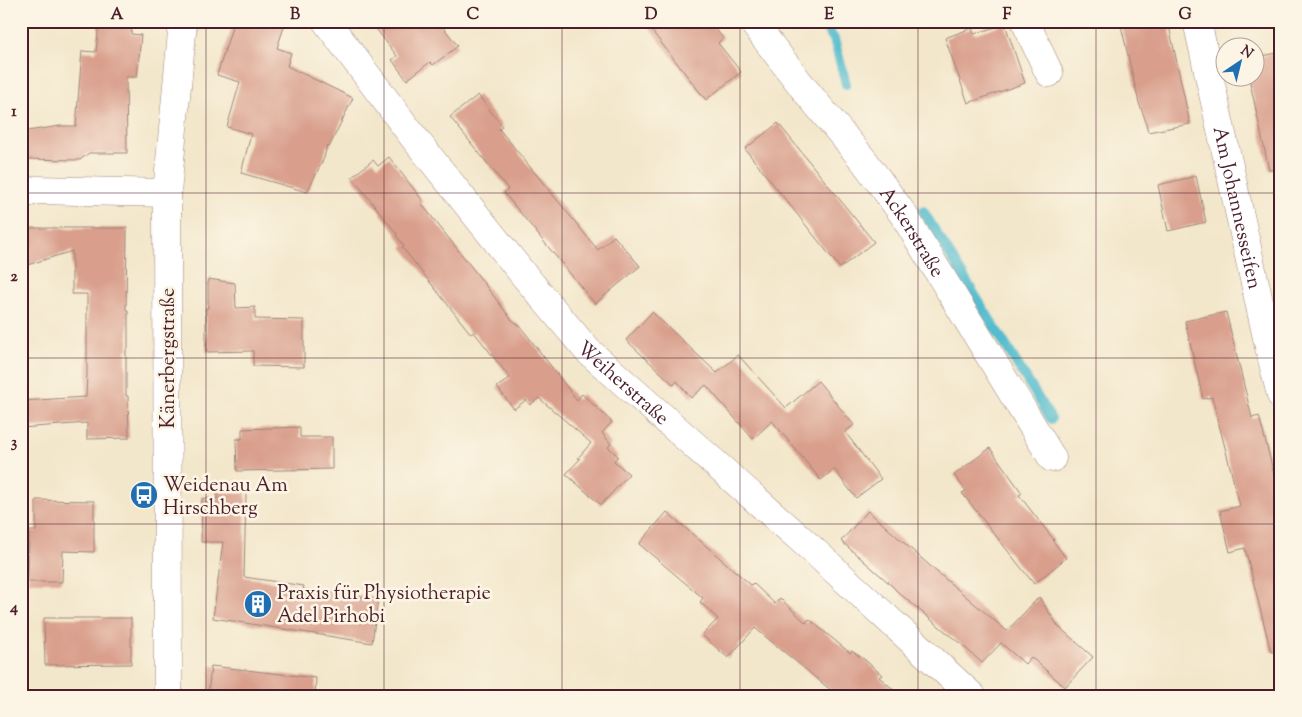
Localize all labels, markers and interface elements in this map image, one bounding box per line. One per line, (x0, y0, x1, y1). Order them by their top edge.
text: A (111, 4, 124, 27)
text: B (290, 4, 300, 27)
text: C (467, 4, 480, 27)
text: D (645, 4, 658, 27)
text: E (824, 4, 834, 27)
text: F (1003, 4, 1012, 27)
text: G (1178, 4, 1192, 27)
north arrow (1214, 38, 1264, 88)
text: N (1236, 42, 1257, 64)
text: 1 (11, 101, 17, 124)
street label: Am Johannesseifen (1204, 124, 1268, 292)
street label: Ackerstraße (871, 181, 950, 284)
text: 2 (10, 266, 18, 289)
street label: Känerbergstraße (155, 288, 184, 428)
street label: Weiherstraße (569, 335, 675, 433)
text: 3 (11, 432, 18, 455)
place label: Weidenau Am Hirschberg (163, 472, 288, 524)
bus stop icon: Weidenau Am Hirschberg (129, 480, 159, 510)
place label: Praxis für Physiotherapie Adel Pirhobi (277, 580, 491, 632)
building icon: Praxis für Physiotherapie Adel Pirhobi (243, 589, 273, 619)
text: 4 (9, 597, 18, 620)

